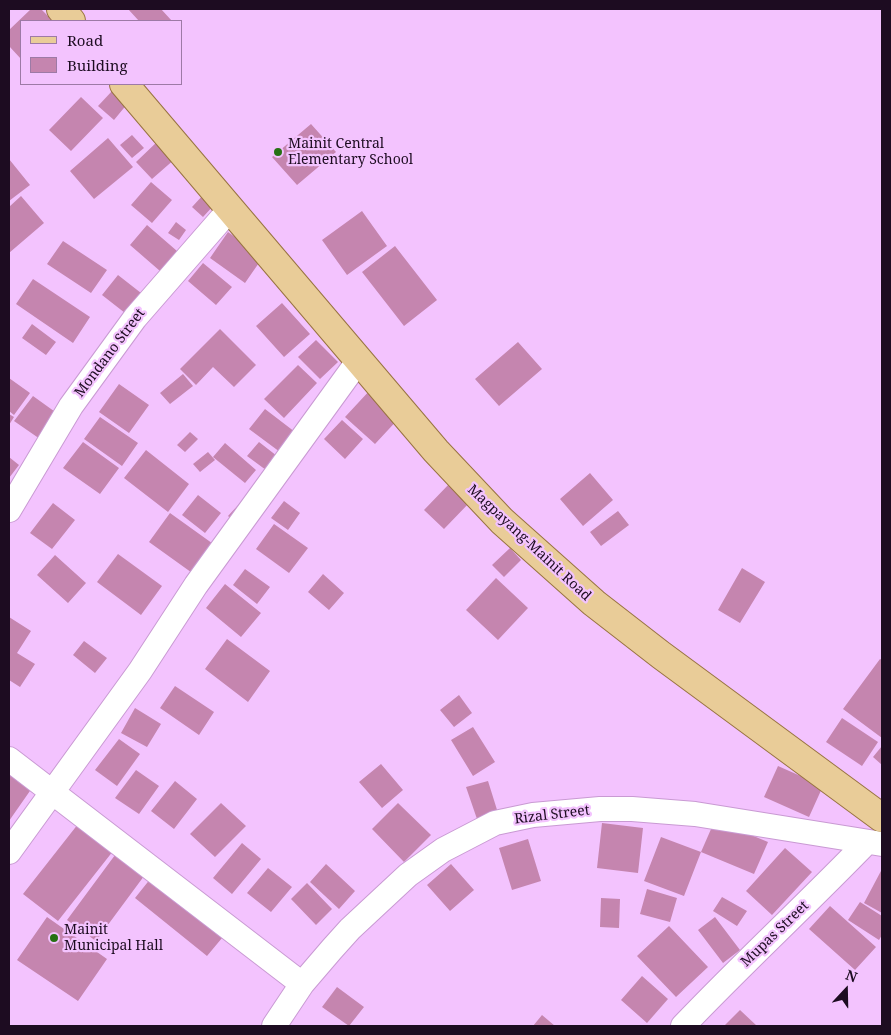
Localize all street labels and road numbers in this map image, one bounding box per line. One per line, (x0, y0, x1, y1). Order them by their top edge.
street label: Mondano Street (71, 305, 149, 401)
street label: Magpayang-Mainit Road (464, 481, 594, 605)
street label: Rizal Street (513, 802, 591, 828)
street label: Mupas Street (738, 898, 812, 970)

